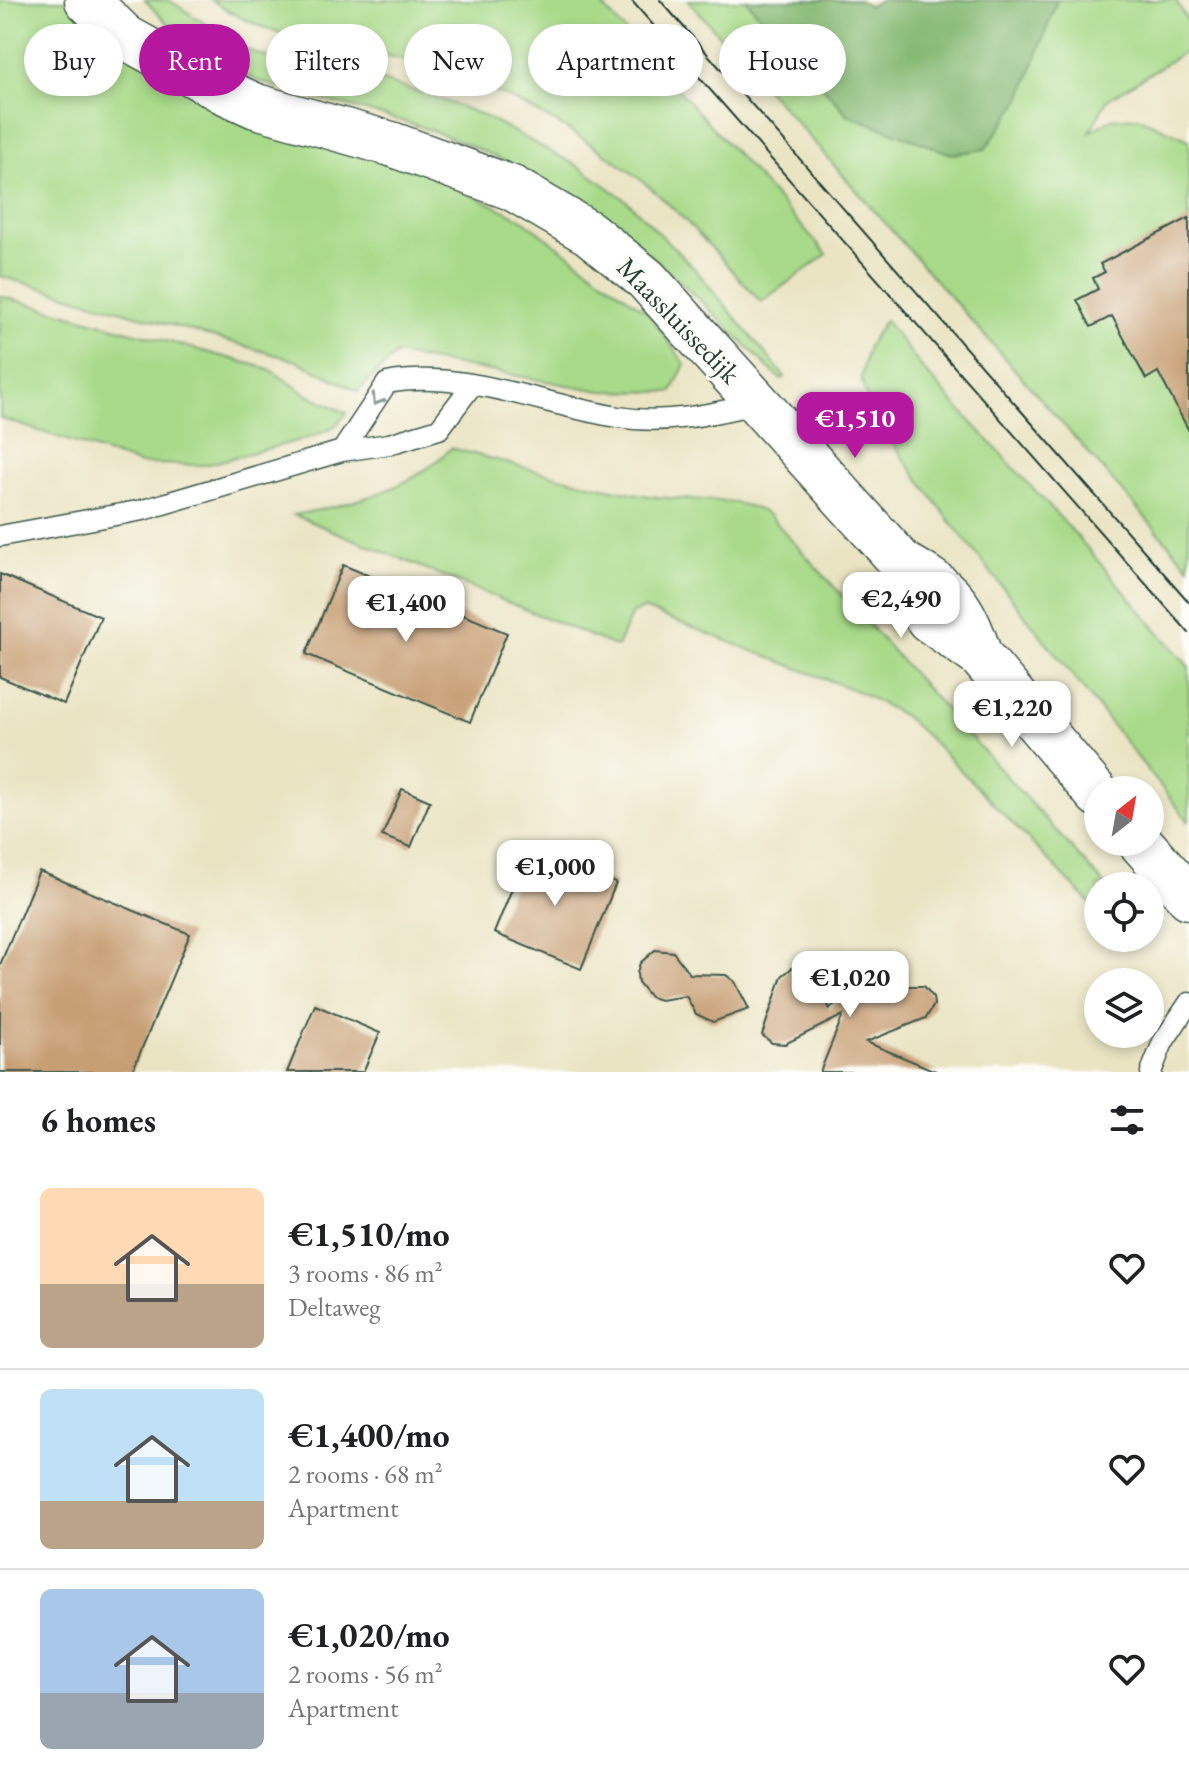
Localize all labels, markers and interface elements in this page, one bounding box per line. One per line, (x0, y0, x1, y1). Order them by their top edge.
chip: Buy (24, 24, 123, 96)
chip: Rent (139, 24, 250, 96)
chip: Filters (266, 24, 388, 96)
chip: New (404, 24, 512, 96)
chip: Apartment (528, 24, 703, 96)
chip: House (719, 24, 846, 96)
street label: Maassluissedijk (610, 249, 749, 392)
one-way arrow (371, 391, 386, 406)
pin: €1,510 (790, 392, 920, 460)
text: €1,510 (815, 401, 895, 435)
pin: €2,490 (836, 572, 966, 640)
pin: €1,400 (341, 576, 471, 644)
text: €2,490 (861, 581, 941, 615)
text: €1,400 (366, 585, 446, 619)
pin: €1,220 (947, 681, 1077, 749)
text: €1,220 (972, 690, 1052, 724)
north arrow (1084, 776, 1164, 856)
map controls (1084, 776, 1164, 1048)
pin: €1,000 (490, 840, 620, 908)
text: €1,000 (515, 849, 595, 883)
button: locate (1084, 872, 1164, 952)
pin: €1,020 (785, 951, 915, 1019)
text: €1,020 (810, 960, 890, 994)
button: layers (1084, 968, 1164, 1048)
text: 6 homes (40, 1098, 156, 1142)
icon: filters (1105, 1098, 1149, 1142)
text: €1,510/mo (288, 1212, 450, 1256)
icon: home (104, 1220, 200, 1316)
icon: heart (1105, 1246, 1149, 1290)
text: 3 rooms · 86 m² (288, 1256, 443, 1290)
text: Deltaweg (288, 1290, 381, 1324)
text: €1,400/mo (288, 1413, 450, 1457)
icon: home (104, 1421, 200, 1517)
icon: heart (1105, 1447, 1149, 1491)
text: 2 rooms · 68 m² (288, 1457, 443, 1491)
text: Apartment (288, 1491, 398, 1525)
text: €1,020/mo (288, 1613, 450, 1657)
icon: home (104, 1621, 200, 1717)
icon: heart (1105, 1647, 1149, 1691)
text: 2 rooms · 56 m² (288, 1657, 443, 1691)
text: Apartment (288, 1691, 398, 1725)

